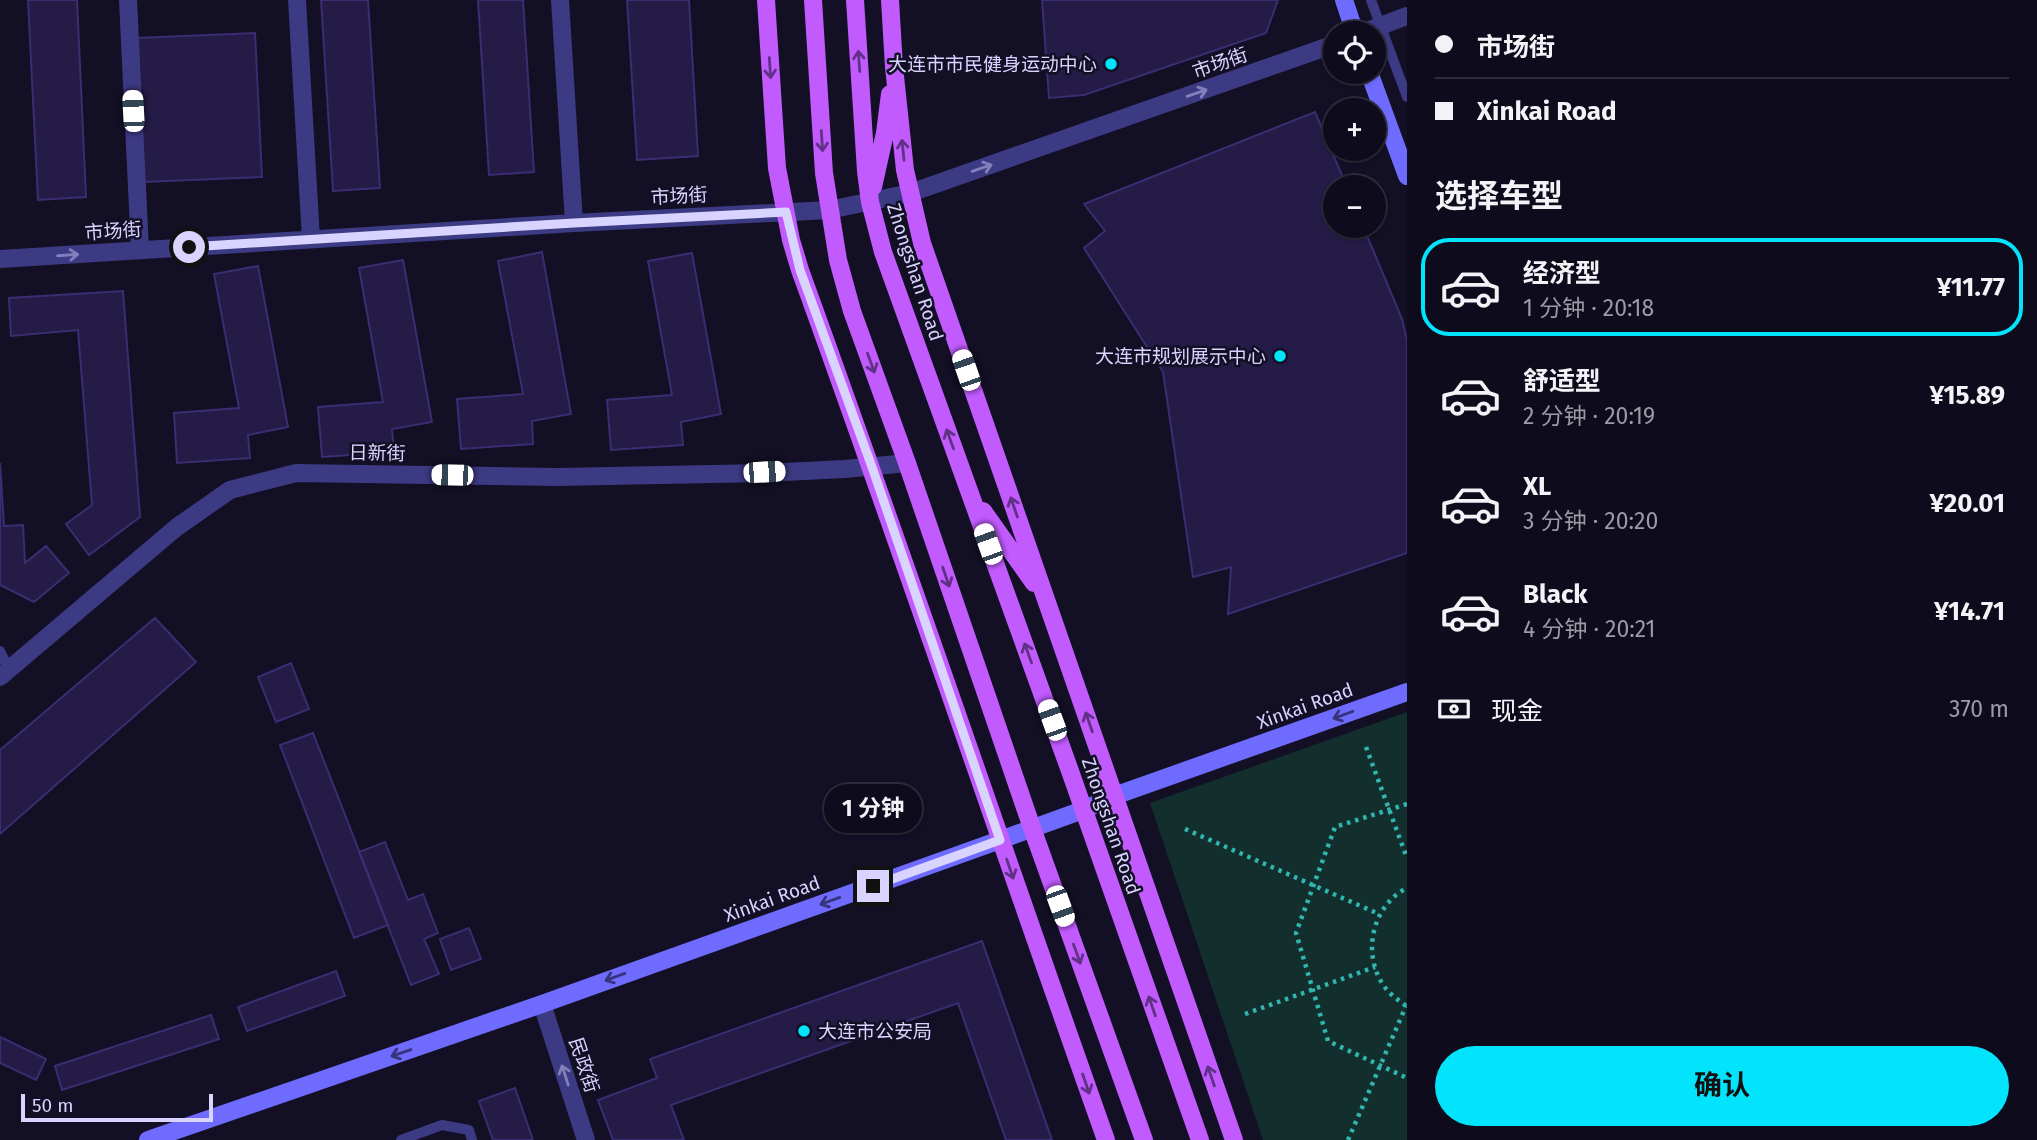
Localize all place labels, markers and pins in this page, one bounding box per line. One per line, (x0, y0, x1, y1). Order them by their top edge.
place label: 大连市市民健身运动中心 (888, 53, 1097, 76)
marker: 大连市市民健身运动中心 (1103, 56, 1119, 72)
place label: 大连市规划展示中心 (1095, 345, 1266, 368)
marker: 大连市规划展示中心 (1272, 348, 1288, 364)
place label: 大连市公安局 (818, 1020, 932, 1043)
marker: 大连市公安局 (796, 1023, 812, 1039)

